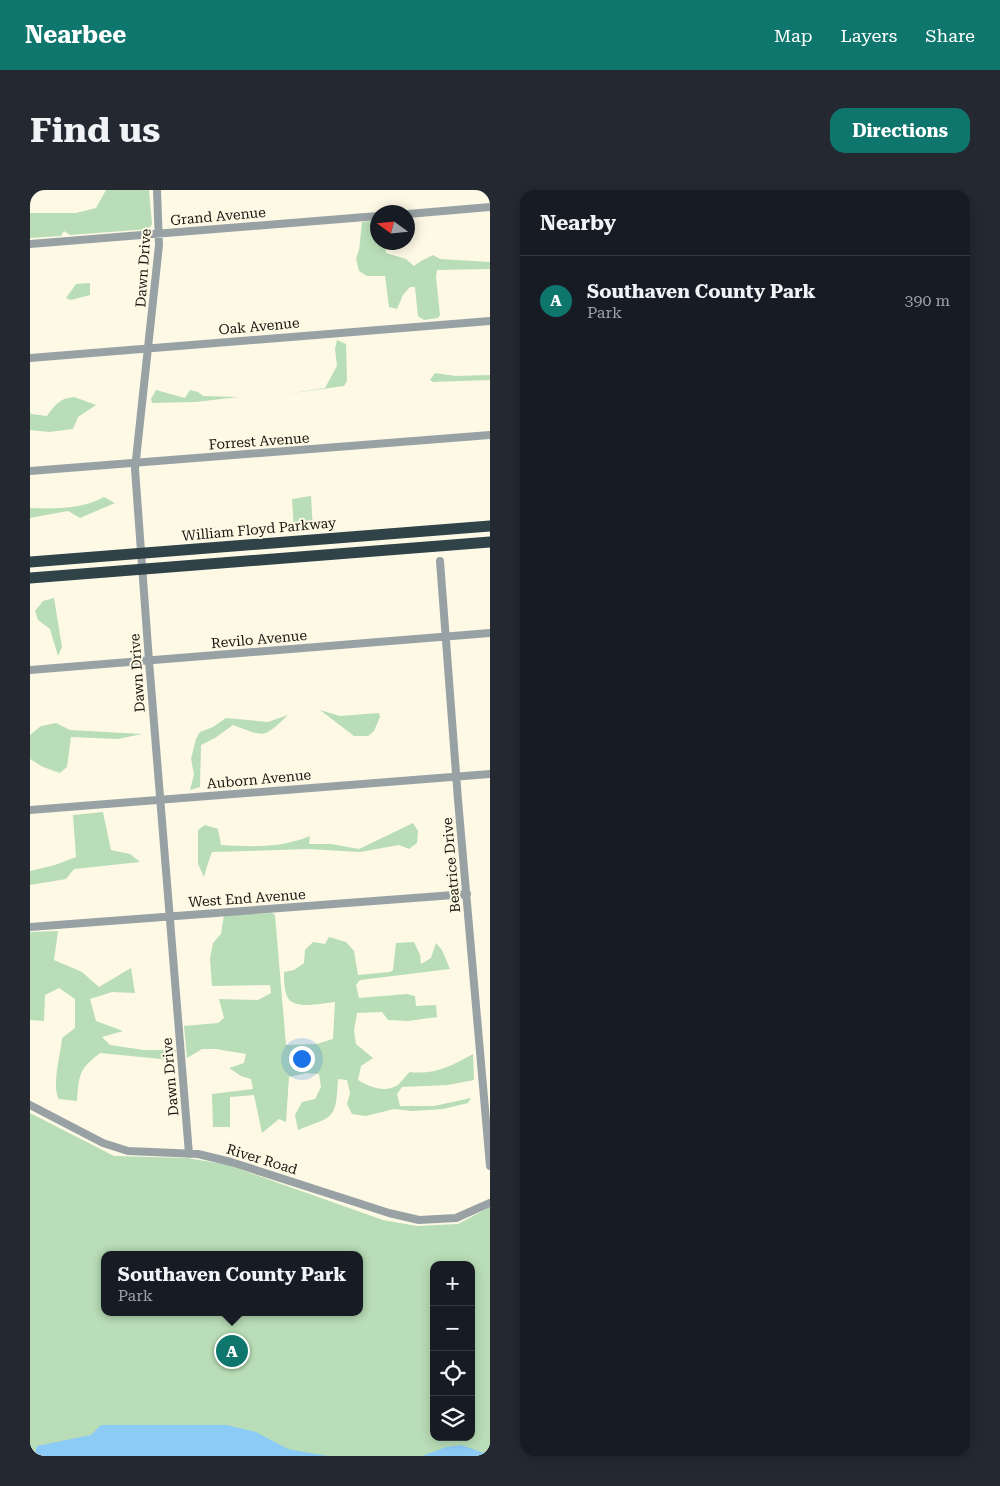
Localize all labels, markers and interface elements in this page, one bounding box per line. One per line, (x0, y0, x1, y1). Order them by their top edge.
text: Nearbee (25, 21, 126, 49)
text: Map (774, 25, 813, 46)
text: Layers (841, 25, 897, 46)
text: Share (925, 25, 975, 46)
button: Directions (830, 108, 970, 153)
text: Find us (30, 110, 160, 151)
street label: Grand Avenue (170, 204, 267, 228)
north arrow (370, 205, 415, 250)
text: Nearby (540, 211, 616, 235)
street label: Dawn Drive (132, 228, 154, 308)
text: Southaven County Park (587, 280, 816, 303)
text: A (550, 291, 562, 310)
text: 390 m (904, 291, 950, 310)
text: Park (587, 303, 622, 322)
street label: Oak Avenue (218, 314, 301, 338)
street label: Forrest Avenue (208, 429, 310, 453)
street label: William Floyd Parkway (181, 514, 338, 544)
street label: Revilo Avenue (210, 627, 308, 651)
street label: Dawn Drive (126, 633, 148, 713)
street label: Auborn Avenue (206, 766, 312, 792)
street label: Beatrice Drive (439, 816, 463, 913)
street label: West End Avenue (188, 886, 306, 910)
street label: Dawn Drive (159, 1037, 181, 1117)
your location (289, 1046, 315, 1072)
street label: River Road (225, 1141, 299, 1177)
popup (101, 1251, 363, 1316)
map controls (430, 1261, 475, 1441)
button: + (430, 1261, 475, 1306)
text: Southaven County Park (118, 1263, 346, 1286)
text: Park (118, 1286, 153, 1305)
button: − (430, 1306, 475, 1351)
pin: A (216, 1332, 248, 1370)
button: locate (430, 1351, 475, 1396)
button: layers (430, 1396, 475, 1441)

